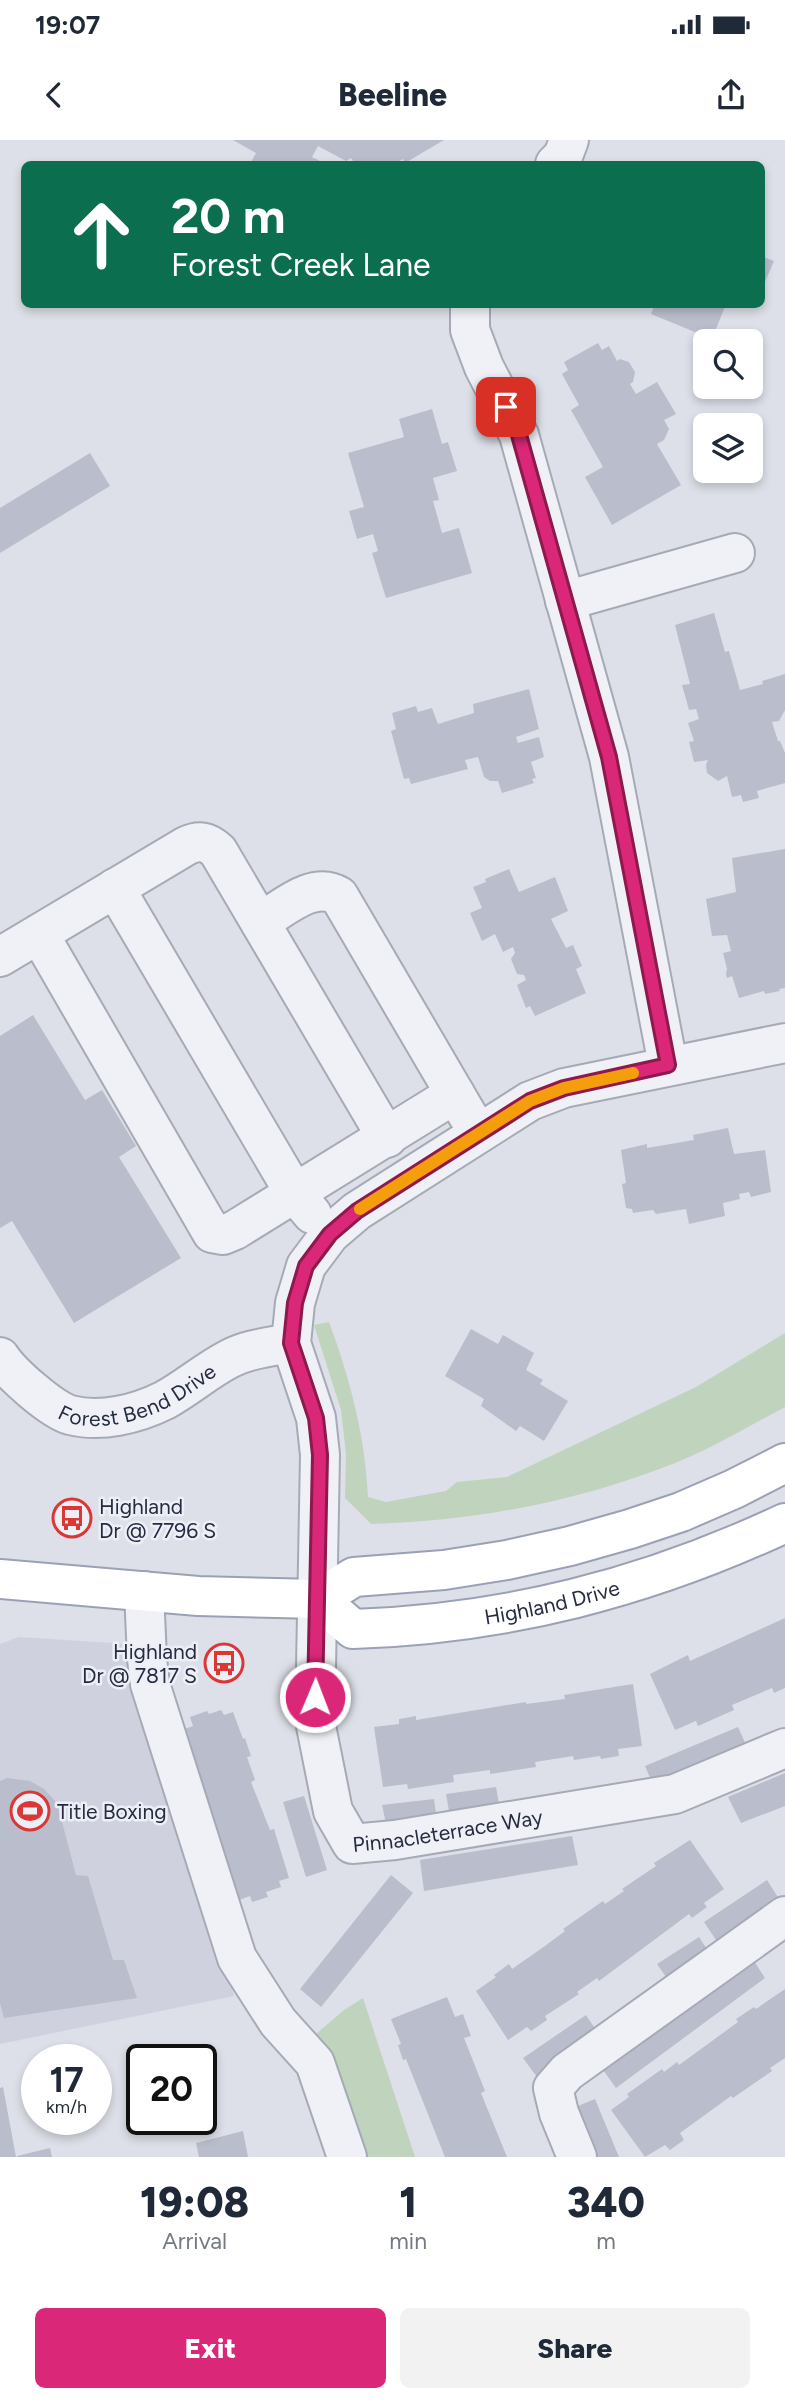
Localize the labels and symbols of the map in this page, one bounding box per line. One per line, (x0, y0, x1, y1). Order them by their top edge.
pin (476, 377, 536, 437)
street label: Forest Bend Drive (55, 1358, 220, 1431)
place label: Highland Dr @ 7796 S (99, 1494, 216, 1543)
bus stop icon: Highland Dr @ 7796 S (51, 1497, 93, 1539)
street label: Highland Drive (482, 1574, 622, 1629)
place label: Highland Dr @ 7817 S (82, 1639, 197, 1688)
bus stop icon: Highland Dr @ 7817 S (203, 1642, 245, 1684)
position arrow (278, 1660, 352, 1734)
sports icon: Title Boxing (9, 1790, 51, 1832)
place label: Title Boxing (57, 1799, 166, 1824)
street label: Pinnacleterrace Way (351, 1803, 544, 1856)
speed limit sign: 20 (126, 2044, 217, 2135)

